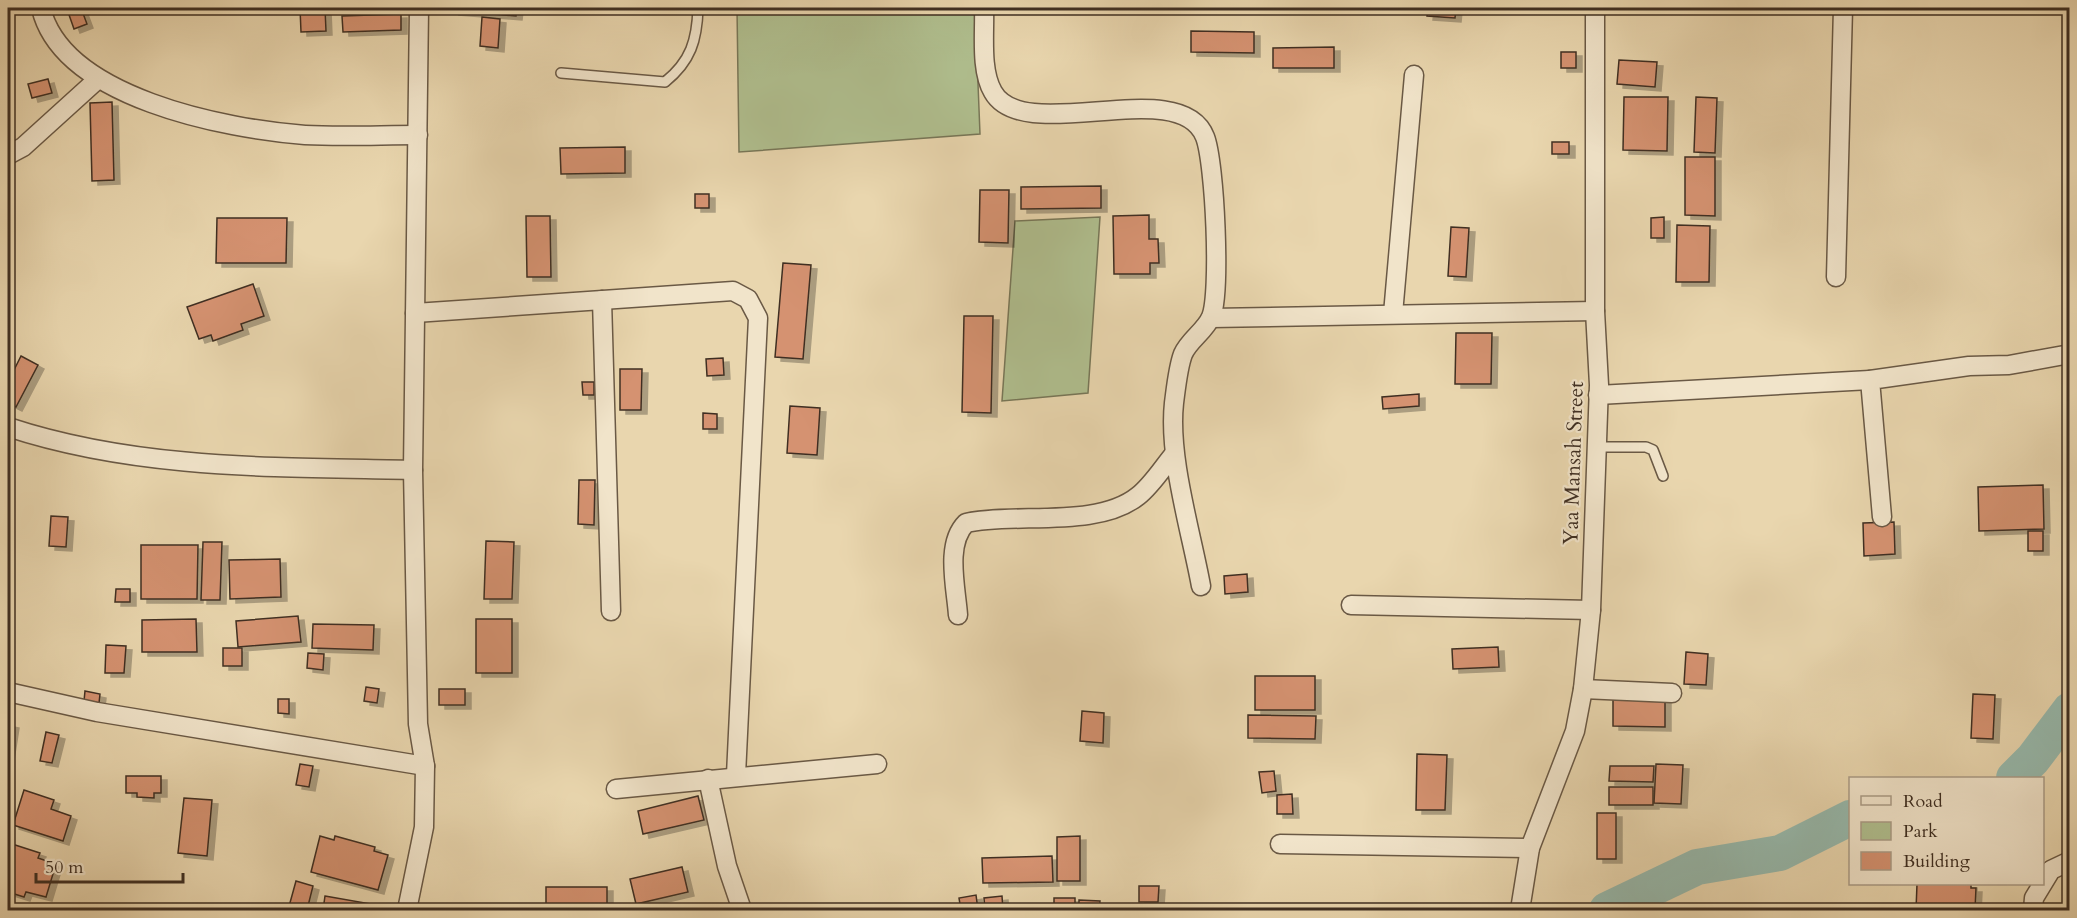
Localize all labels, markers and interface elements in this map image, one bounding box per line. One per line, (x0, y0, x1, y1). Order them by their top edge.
street label: Yaa Mansah Street (1556, 380, 1591, 545)
legend (1849, 777, 2044, 885)
text: Road (1903, 789, 1943, 814)
text: Park (1903, 819, 1938, 844)
scale bar (36, 846, 183, 884)
text: Building (1903, 849, 1971, 874)
text: 50 m (45, 855, 84, 880)

